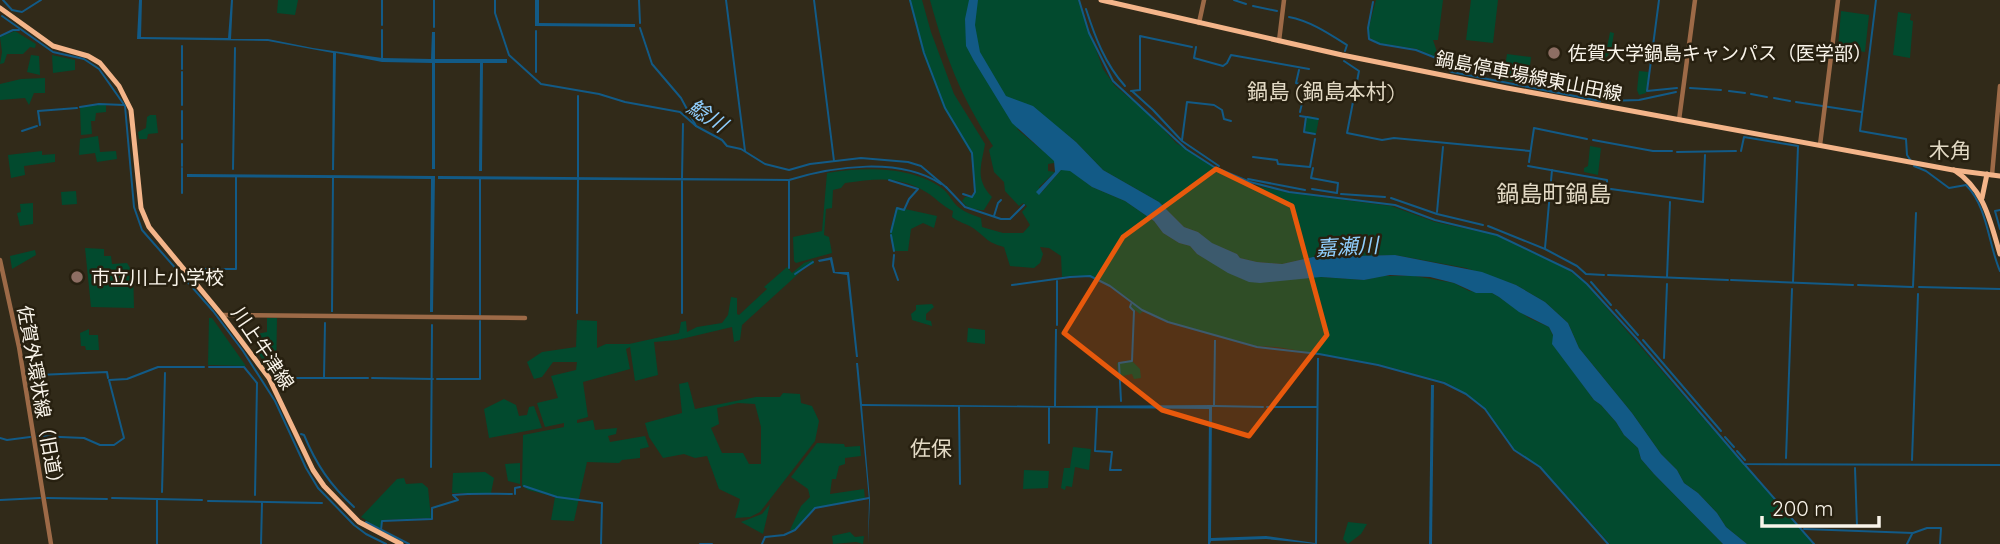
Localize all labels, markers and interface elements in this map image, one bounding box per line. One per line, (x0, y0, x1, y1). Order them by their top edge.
place label: 佐賀大学鍋島キャンパス（医学部） (1568, 41, 1872, 65)
marker: 佐賀大学鍋島キャンパス（医学部） (1546, 45, 1562, 61)
street label: 鍋島停車場線東山田線 (1433, 46, 1625, 106)
district label: 鍋島 (鍋島本村) (1247, 78, 1395, 104)
water label: 鯰川 (683, 93, 734, 139)
district label: 木角 (1929, 137, 1971, 163)
district label: 鍋島町鍋島 (1497, 179, 1612, 208)
water label: 嘉瀬川 (1315, 231, 1381, 261)
place label: 市立川上小学校 (91, 265, 224, 289)
marker: 市立川上小学校 (69, 269, 85, 285)
street label: 川上牛津線 (226, 302, 300, 394)
street label: 佐賀外環状線（旧道） (13, 303, 69, 495)
district label: 佐保 (910, 435, 952, 461)
scale bar (1762, 484, 1879, 528)
text: 200 m (1772, 495, 1834, 521)

